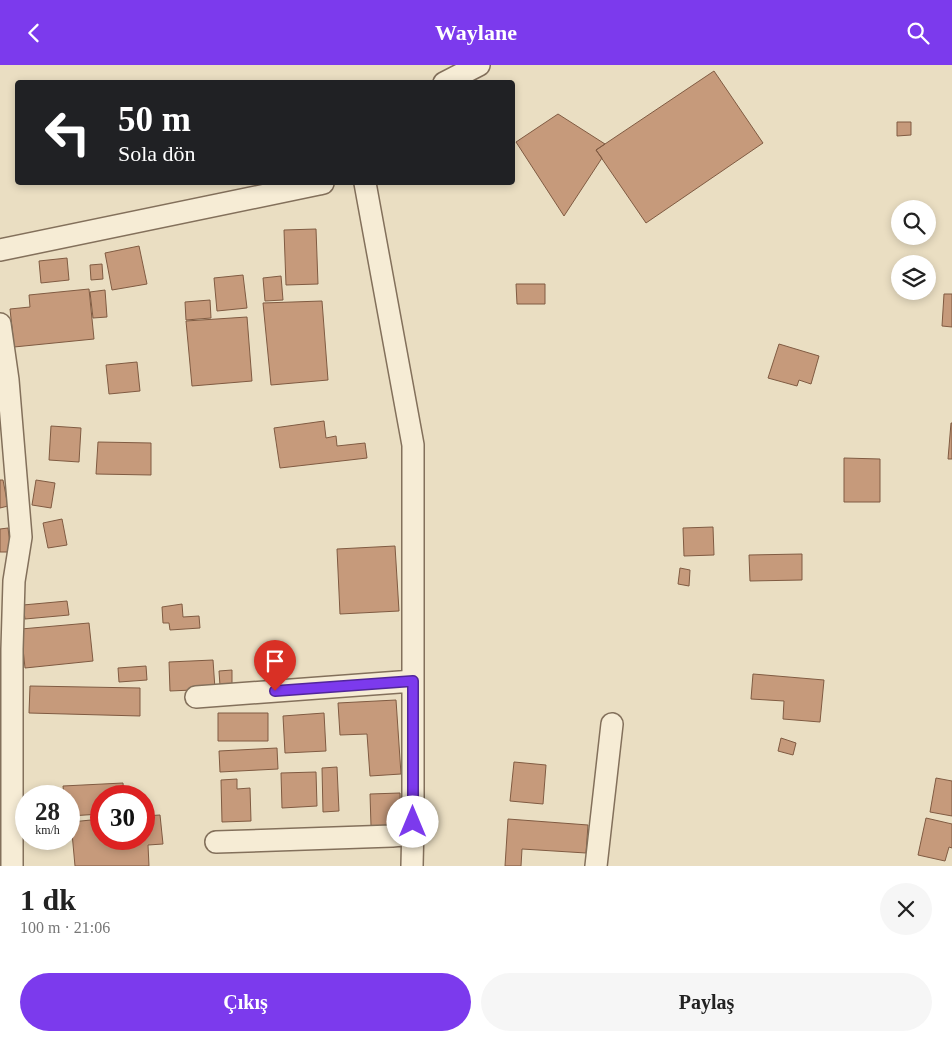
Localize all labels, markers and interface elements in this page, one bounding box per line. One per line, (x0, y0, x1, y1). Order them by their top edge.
icon: back (20, 19, 48, 47)
icon: search (904, 19, 932, 47)
text: Waylane (435, 20, 517, 45)
icon: left (35, 100, 100, 165)
text: 50 m (118, 100, 191, 139)
text: Sola dön (118, 141, 196, 166)
map controls (891, 200, 936, 300)
button: search (891, 200, 936, 245)
button: layers (891, 255, 936, 300)
pin (254, 640, 296, 691)
icon: arrive (261, 647, 289, 675)
speed limit sign: 30 (90, 785, 155, 850)
position arrow (386, 795, 438, 847)
text: 28 (35, 798, 60, 825)
text: km/h (35, 823, 60, 837)
text: 1 dk (20, 883, 76, 916)
button: close (880, 883, 932, 935)
text: 100 m · 21:06 (20, 919, 110, 936)
button: Çıkış (20, 973, 471, 1031)
button: Paylaş (481, 973, 932, 1031)

